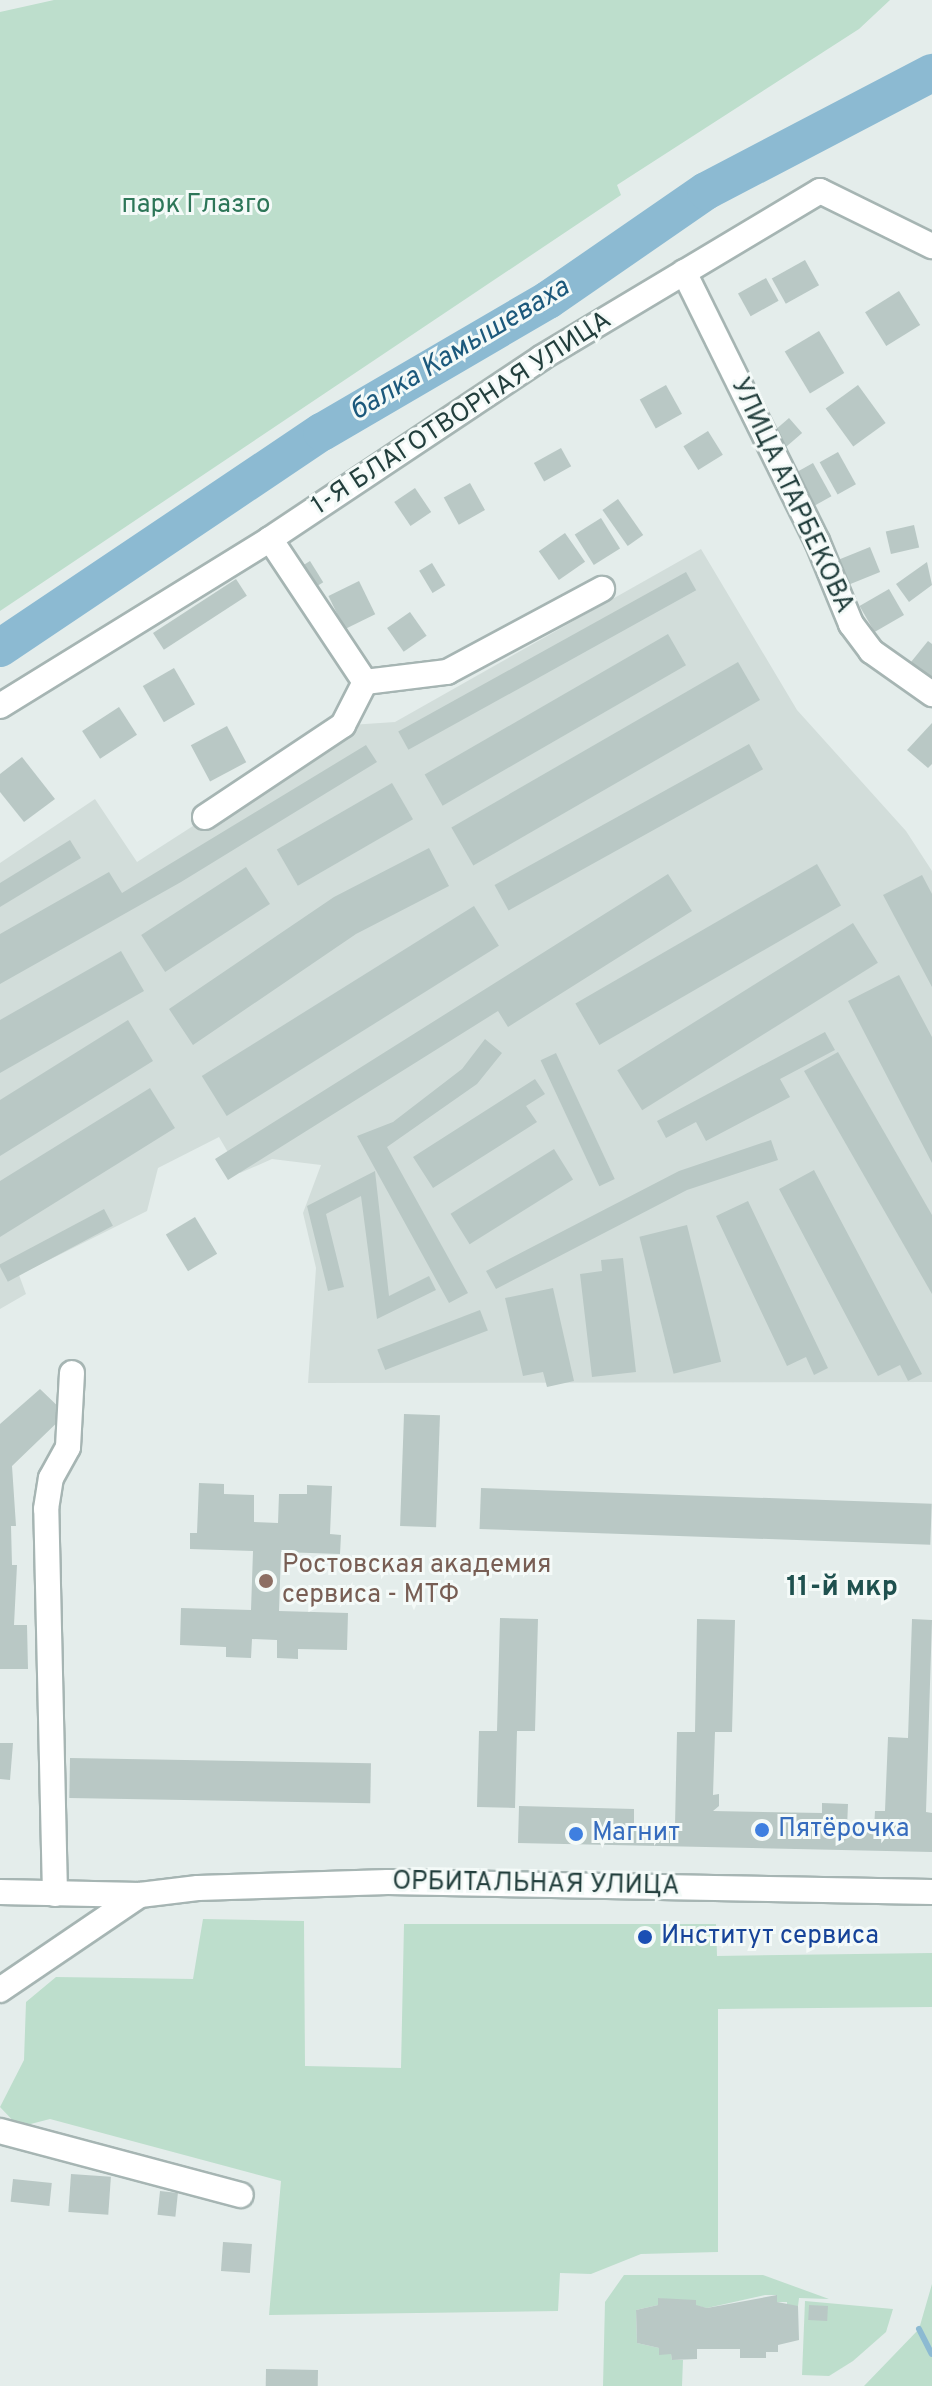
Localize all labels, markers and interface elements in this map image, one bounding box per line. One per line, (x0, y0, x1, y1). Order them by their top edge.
park label: парк Глазго (121, 190, 271, 222)
water label: балка Камышеваха (344, 271, 576, 429)
street label: 1-Я БЛАГОТВОРНАЯ УЛИЦА (306, 305, 618, 523)
street label: УЛИЦА АТАРБЕКОВА (722, 373, 860, 619)
place label: Ростовская академия сервиса - МТФ (282, 1550, 552, 1612)
district label: 11-й мкр (786, 1571, 898, 1605)
marker: Ростовская академия сервиса - МТФ (257, 1572, 275, 1590)
place label: Пятёрочка (778, 1814, 910, 1846)
place label: Магнит (592, 1818, 680, 1850)
marker: Пятёрочка (753, 1821, 771, 1839)
marker: Магнит (567, 1825, 585, 1843)
street label: ОРБИТАЛЬНАЯ УЛИЦА (392, 1867, 680, 1903)
place label: Институт сервиса (661, 1921, 879, 1953)
marker: Институт сервиса (636, 1928, 654, 1946)

